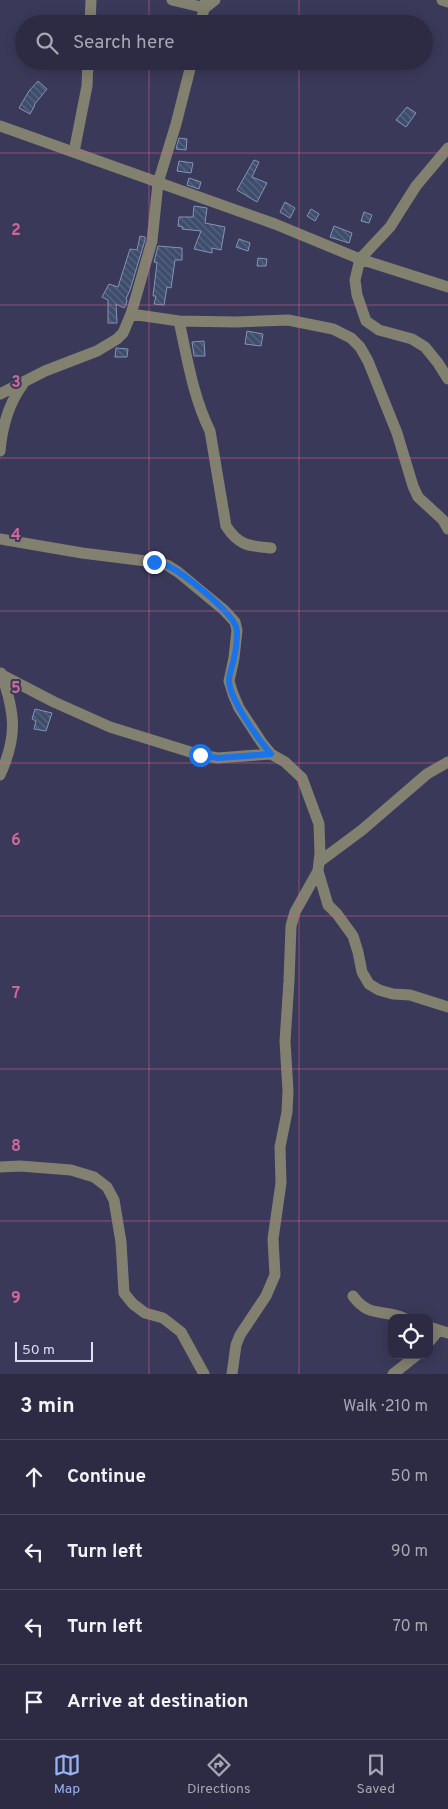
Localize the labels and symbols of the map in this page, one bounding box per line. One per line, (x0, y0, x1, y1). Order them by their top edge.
text: 2 (11, 221, 21, 241)
text: 3 (11, 373, 21, 393)
text: 4 (11, 526, 21, 546)
route end (143, 551, 166, 574)
text: 5 (11, 679, 21, 699)
route start (189, 744, 212, 767)
text: 6 (11, 831, 21, 851)
text: 7 (12, 984, 20, 1004)
text: 8 (11, 1137, 21, 1157)
text: 9 (11, 1289, 21, 1309)
scale bar (15, 1339, 92, 1362)

